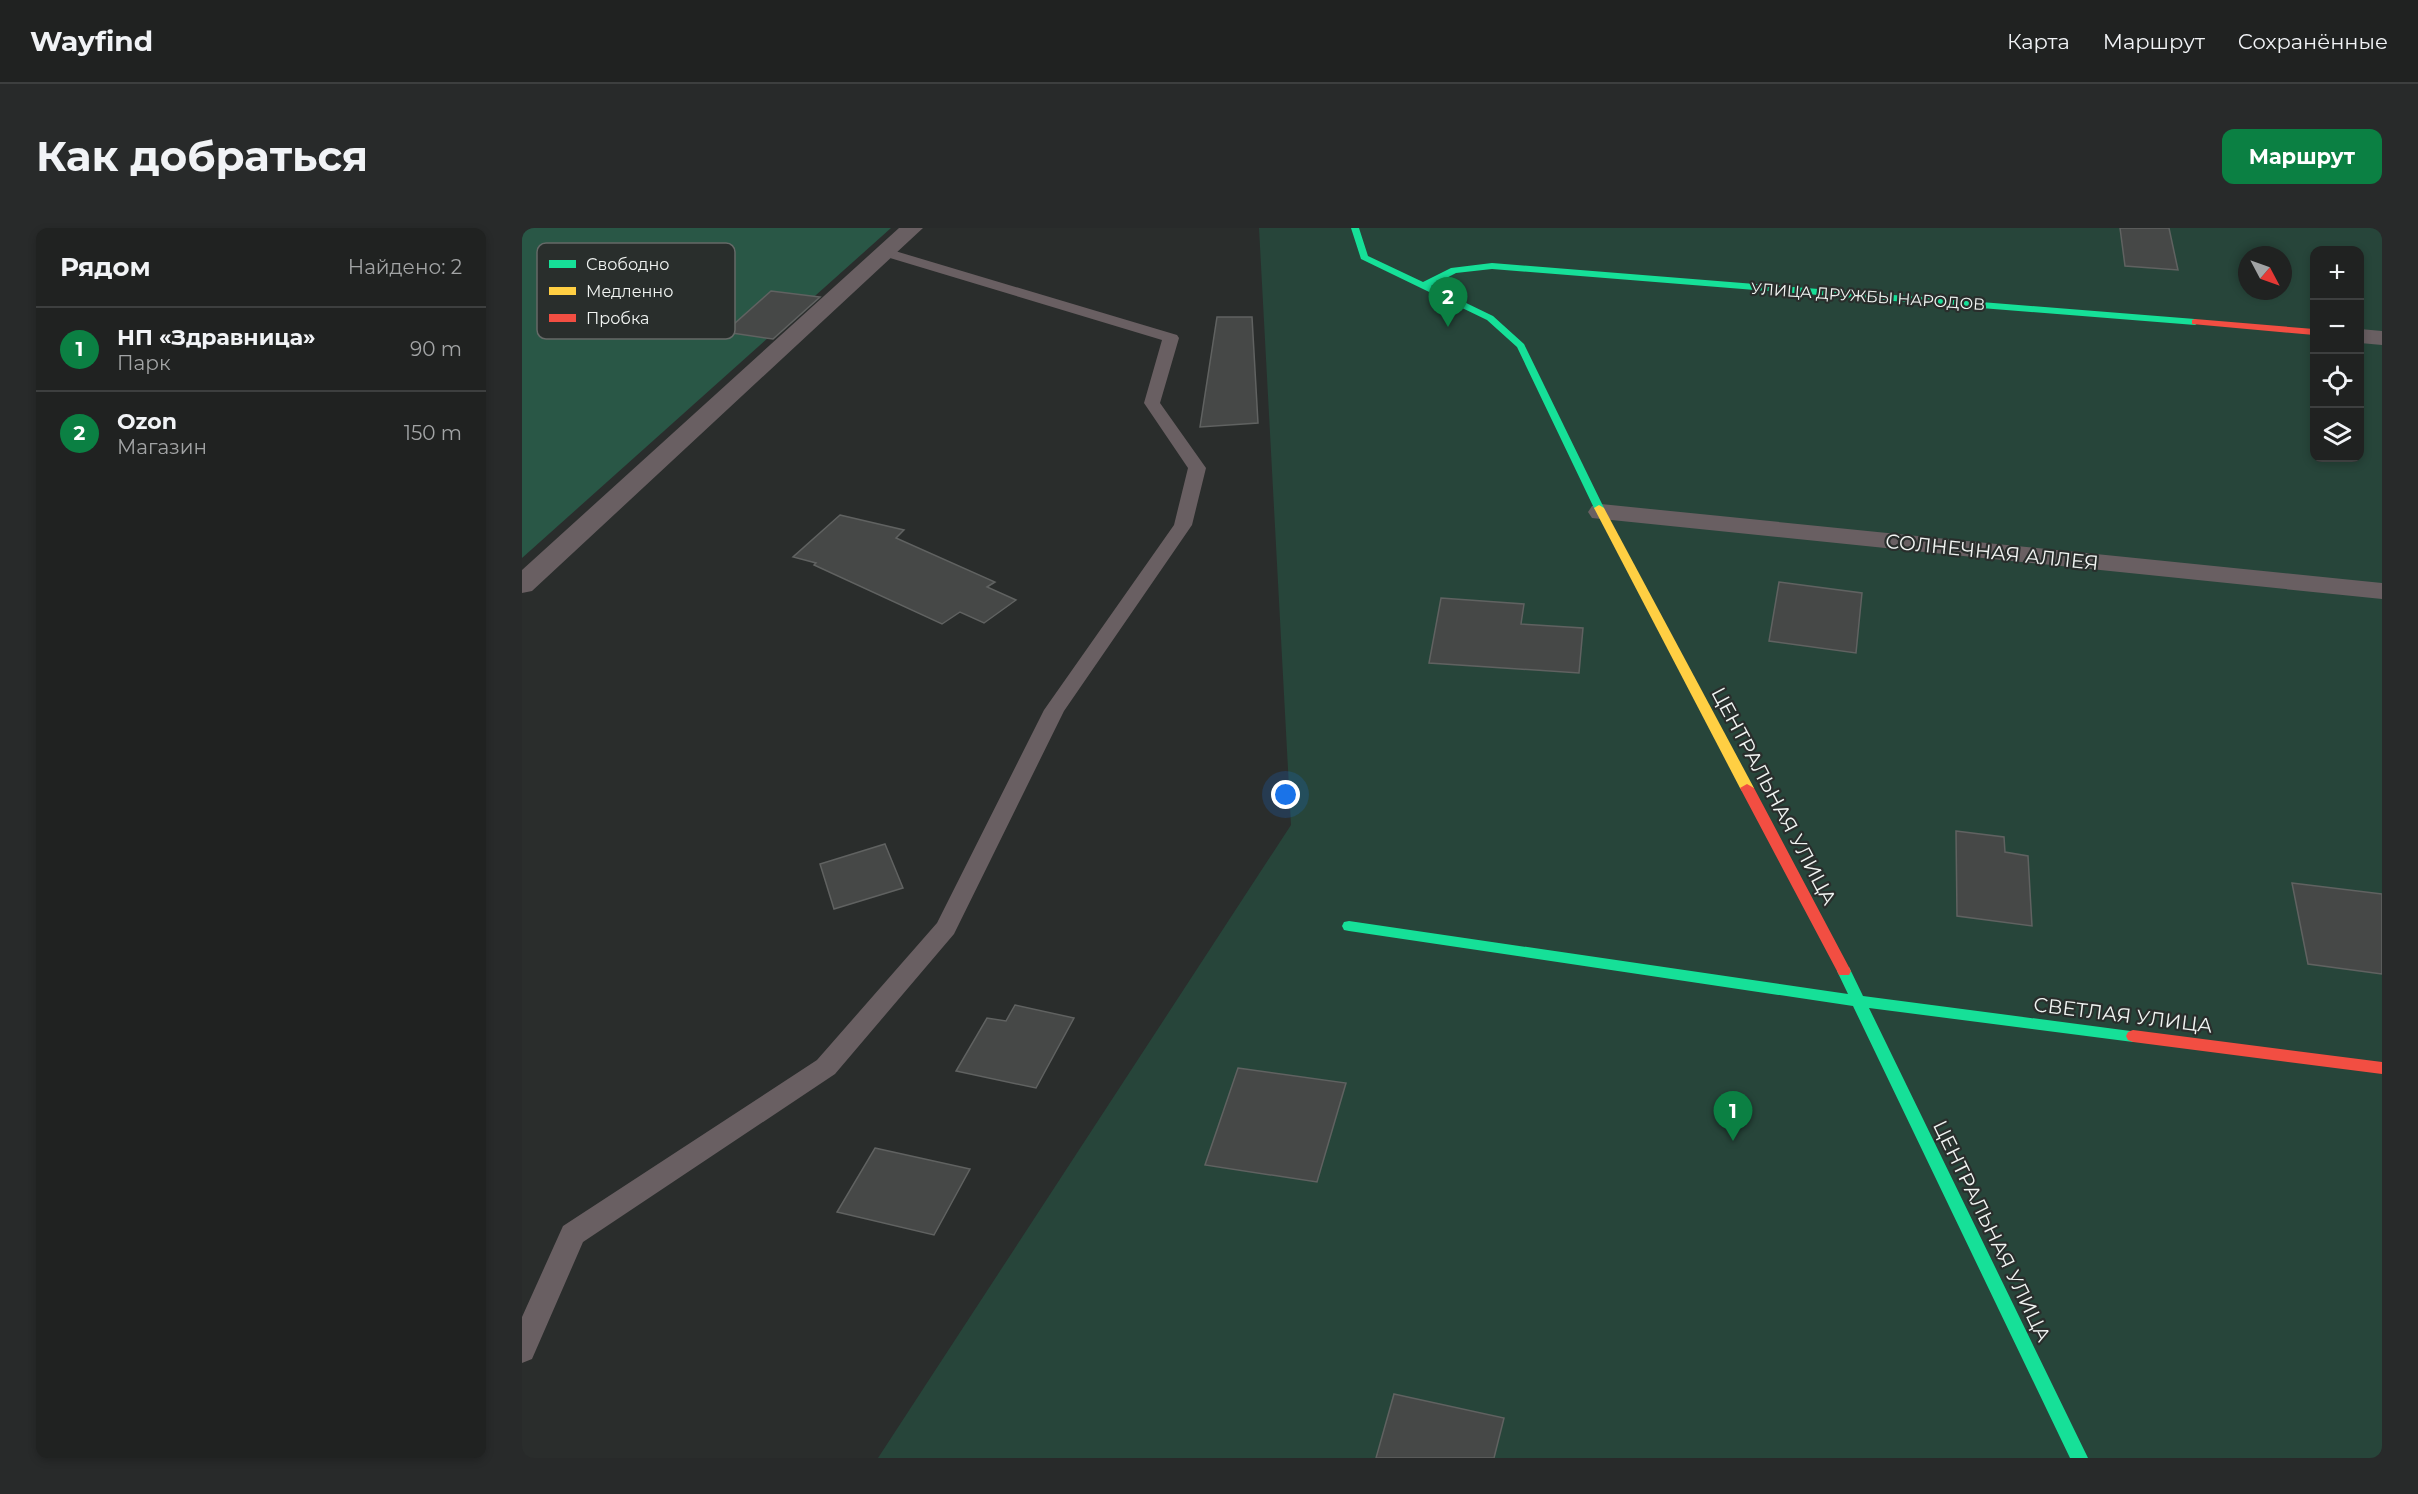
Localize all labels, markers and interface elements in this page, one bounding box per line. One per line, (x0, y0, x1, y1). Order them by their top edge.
text: Wayfind (30, 24, 153, 58)
text: Карта (2007, 29, 2070, 54)
text: Маршрут (2103, 29, 2205, 54)
text: Сохранённые (2238, 29, 2388, 54)
button: Маршрут (2222, 129, 2382, 184)
text: Как добраться (36, 130, 368, 182)
legend (537, 243, 735, 339)
north arrow (2238, 246, 2292, 300)
map controls (2310, 246, 2364, 462)
button: + (2310, 246, 2364, 300)
text: Рядом (60, 251, 151, 283)
text: Найдено: 2 (348, 255, 462, 279)
text: Свободно (586, 255, 669, 274)
pin: 2 (1428, 278, 1468, 327)
street label: УЛИЦА ДРУЖБЫ НАРОДОВ (1750, 279, 1986, 314)
text: Медленно (586, 282, 673, 301)
button: − (2310, 300, 2364, 354)
text: Пробка (586, 309, 649, 328)
text: НП «Здравница» (117, 324, 316, 351)
text: 1 (76, 337, 83, 361)
text: 90 m (410, 337, 462, 361)
text: Парк (117, 351, 171, 375)
button: locate (2310, 354, 2364, 408)
text: Ozon (117, 408, 177, 435)
button: layers (2310, 408, 2364, 462)
text: 2 (74, 421, 85, 445)
text: 150 m (404, 421, 462, 445)
text: Магазин (117, 435, 207, 459)
street label: СОЛНЕЧНАЯ АЛЛЕЯ (1884, 529, 2100, 575)
street label: ЦЕНТРАЛЬНАЯ УЛИЦА (1706, 683, 1842, 909)
your location (1271, 780, 1300, 809)
street label: СВЕТЛАЯ УЛИЦА (2032, 992, 2214, 1038)
pin: 1 (1714, 1092, 1752, 1141)
street label: ЦЕНТРАЛЬНАЯ УЛИЦА (1928, 1116, 2056, 1346)

